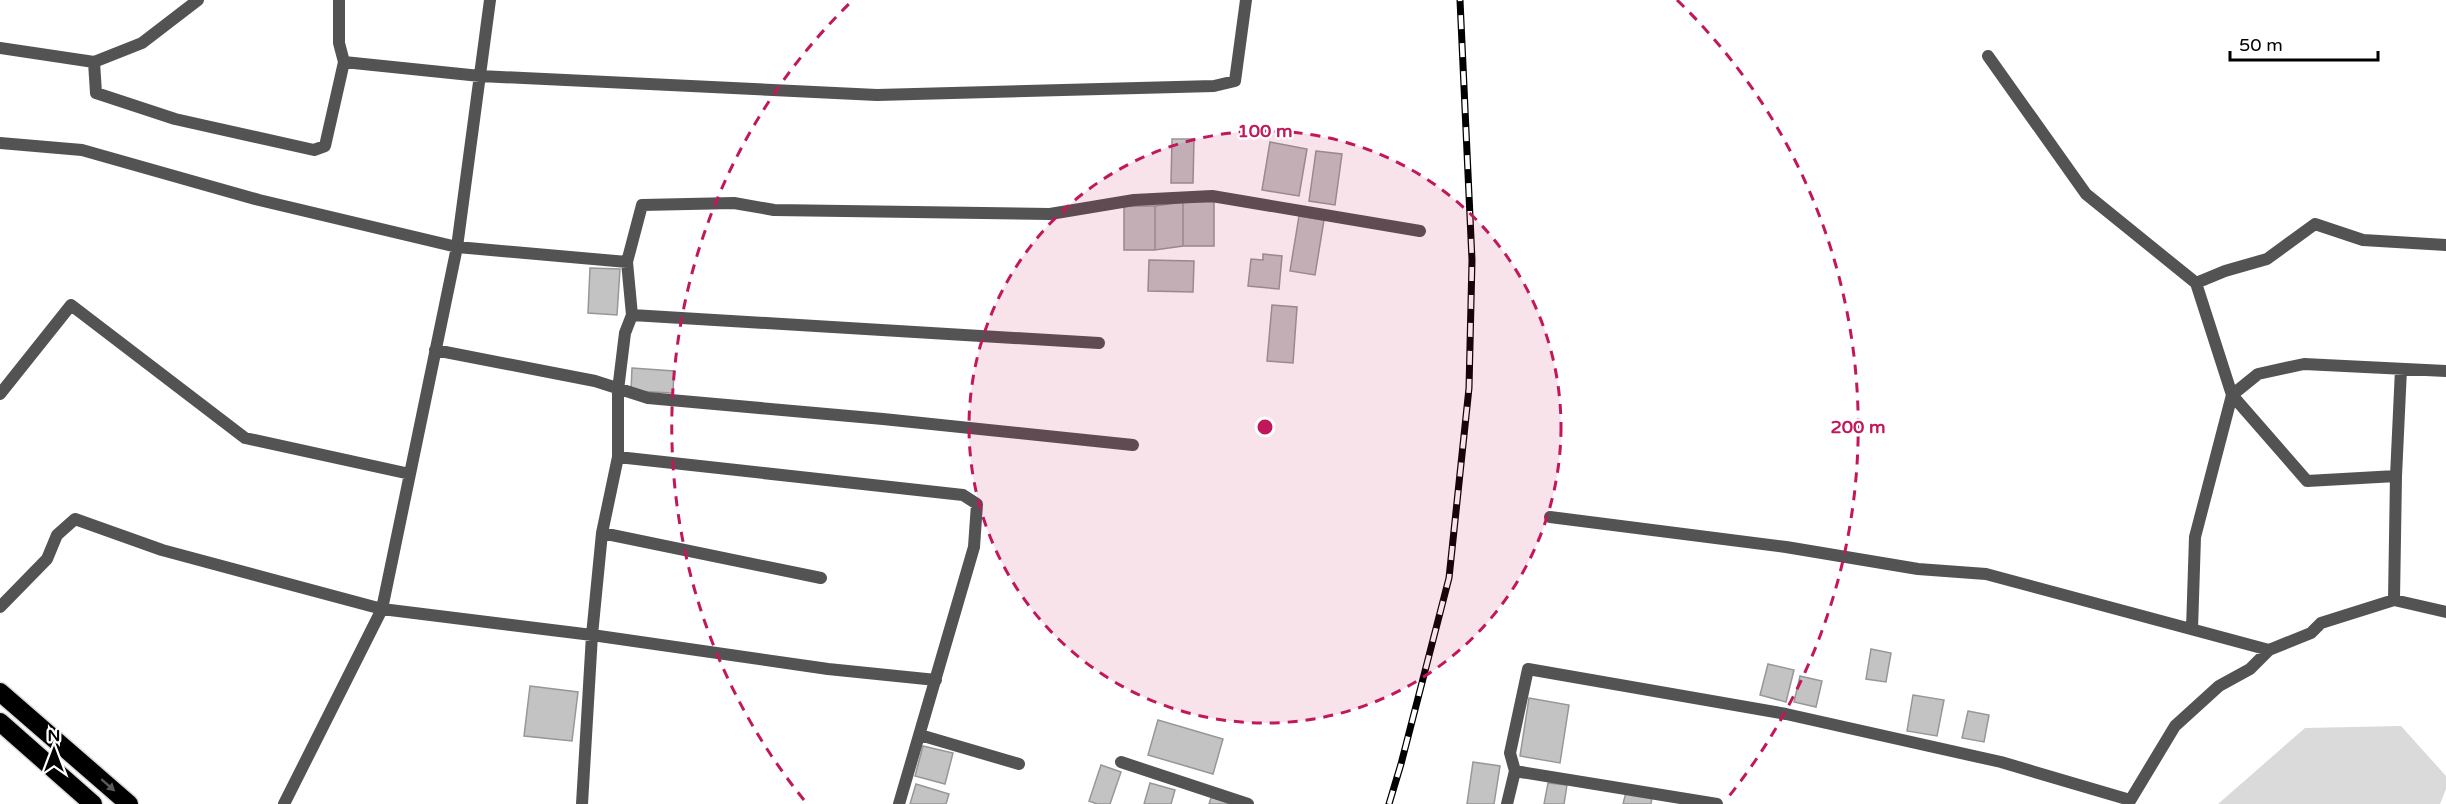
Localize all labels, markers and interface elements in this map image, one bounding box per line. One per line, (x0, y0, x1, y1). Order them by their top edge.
scale bar (2230, 24, 2378, 62)
text: 50 m (2239, 34, 2283, 56)
text: 100 m (1237, 120, 1293, 142)
text: 200 m (1830, 416, 1886, 438)
centre of rings (1255, 417, 1275, 437)
north arrow (24, 720, 84, 780)
text: N (48, 726, 60, 746)
one-way arrow (100, 779, 116, 792)

